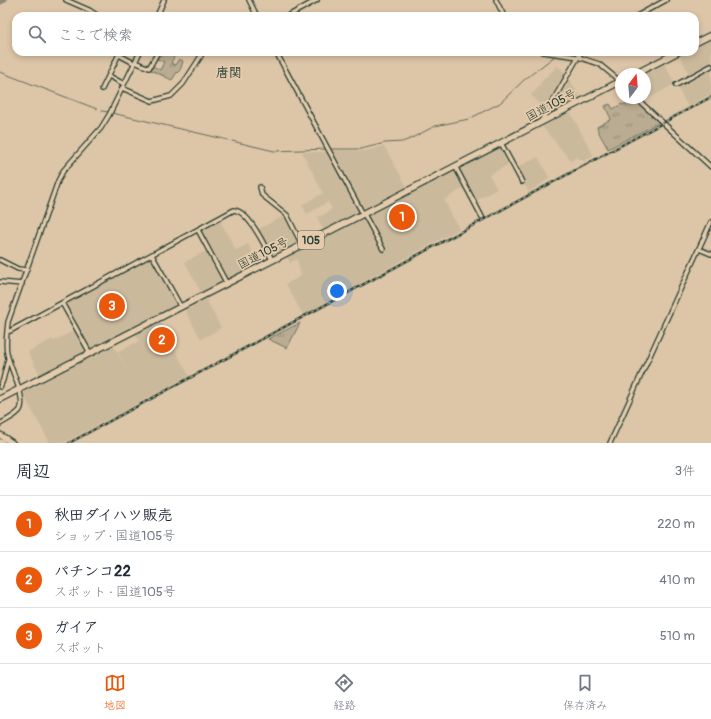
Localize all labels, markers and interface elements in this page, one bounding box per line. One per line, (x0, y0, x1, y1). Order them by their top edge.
search box (12, 12, 699, 56)
icon: search (26, 23, 48, 45)
text: ここで検索 (58, 26, 133, 45)
district label: 唐関 (216, 65, 242, 81)
north arrow (615, 68, 651, 104)
street label: 国道105号 (523, 86, 579, 125)
pin: 1 (389, 202, 415, 232)
road number: 105 (298, 231, 324, 249)
street label: 国道105号 (235, 234, 291, 273)
your location (327, 281, 347, 301)
pin: 3 (99, 291, 125, 321)
pin: 2 (149, 325, 175, 355)
text: 周辺 (16, 461, 50, 482)
text: 3件 (675, 463, 695, 479)
text: 秋田ダイハツ販売 (54, 506, 173, 525)
text: 1 (26, 516, 32, 532)
text: 220 m (657, 516, 695, 532)
text: ショップ · 国道105号 (54, 528, 175, 544)
text: パチンコ22 (54, 562, 131, 581)
text: 2 (25, 572, 33, 588)
text: 410 m (659, 572, 695, 588)
text: スポット · 国道105号 (54, 584, 176, 600)
text: ガイア (54, 618, 98, 637)
text: 3 (25, 628, 33, 644)
text: 510 m (660, 628, 695, 644)
text: スポット (54, 640, 106, 656)
tab: 地図 (104, 672, 126, 712)
tab: 経路 (333, 672, 355, 712)
tab: 保存済み (563, 672, 607, 712)

